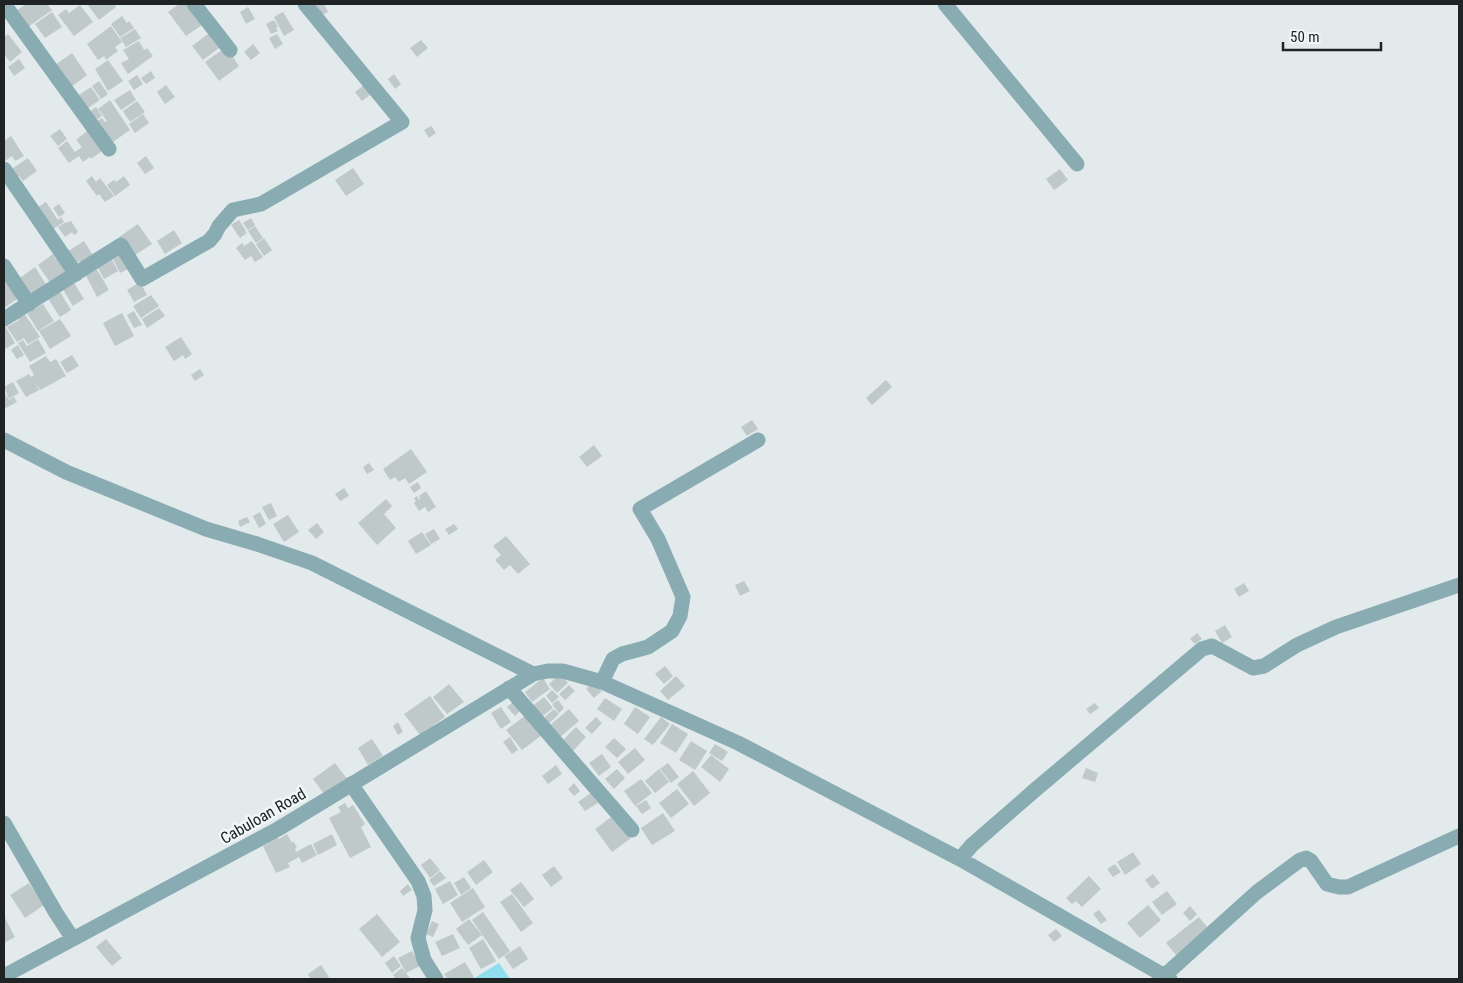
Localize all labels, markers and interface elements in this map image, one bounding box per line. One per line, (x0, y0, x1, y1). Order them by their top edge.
scale bar (1283, 20, 1380, 52)
text: 50 m (1290, 28, 1320, 46)
street label: Cabuloan Road (217, 784, 309, 848)

